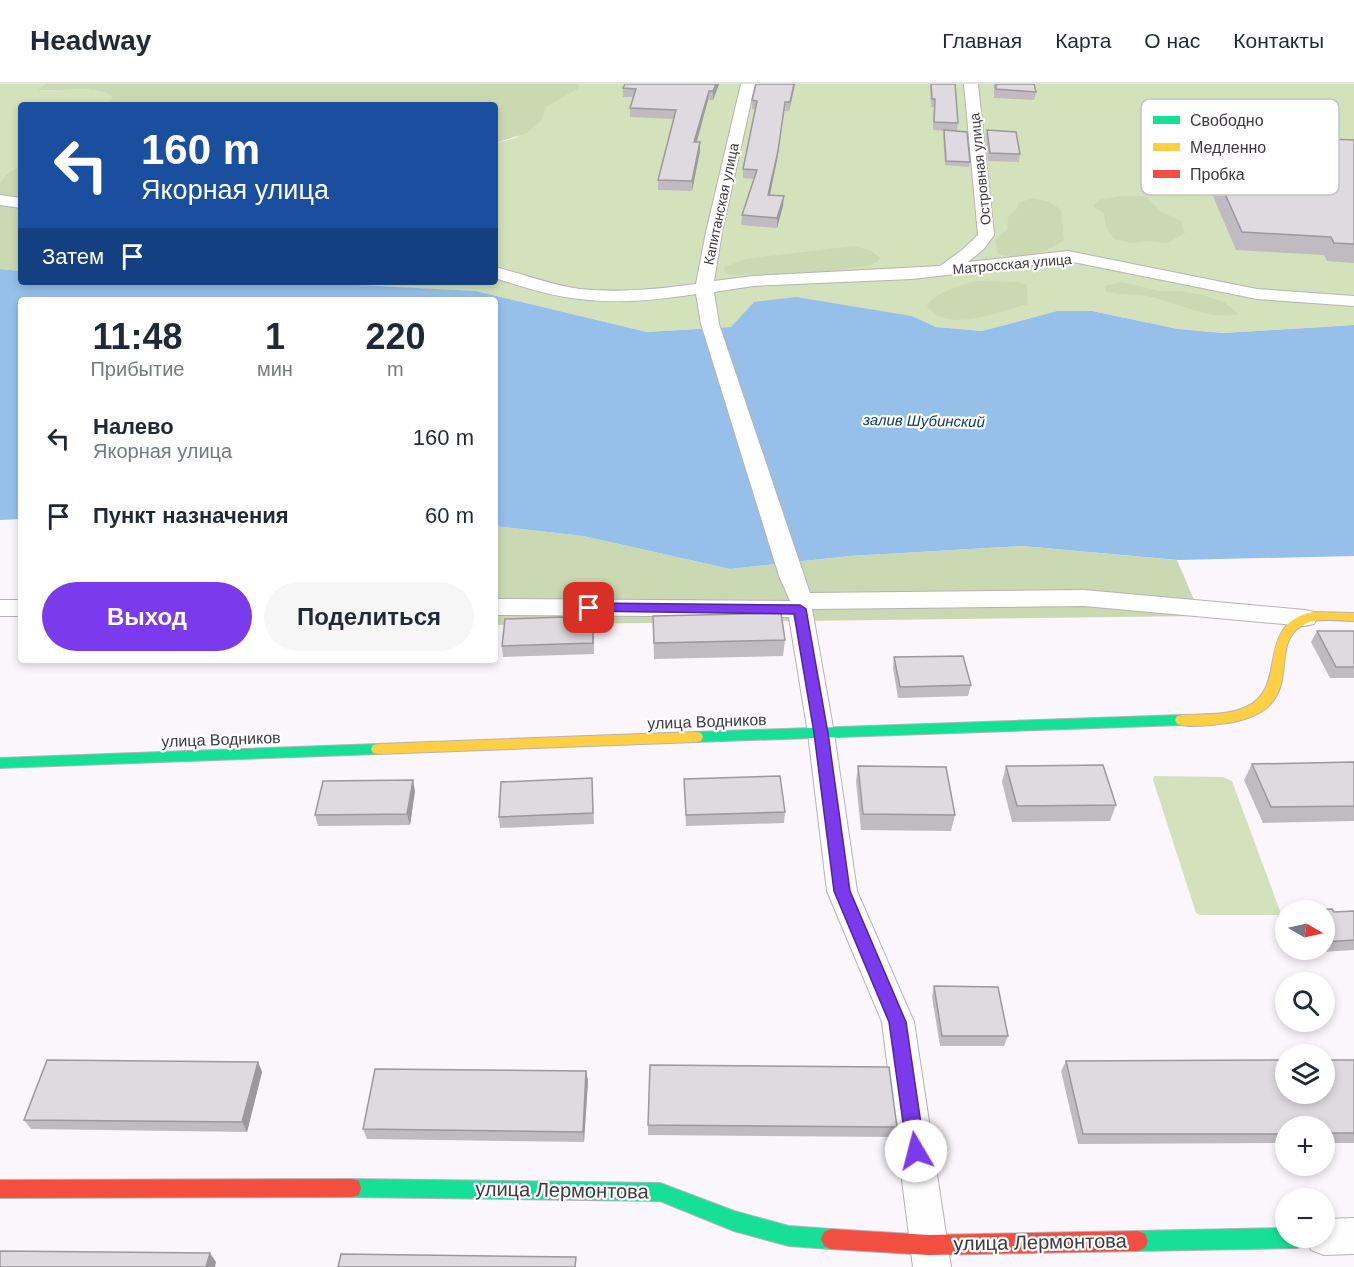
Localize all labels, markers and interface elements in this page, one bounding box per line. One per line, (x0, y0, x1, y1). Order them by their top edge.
text: Headway (30, 25, 151, 56)
text: Главная (942, 29, 1022, 52)
text: Карта (1055, 29, 1111, 52)
text: О нас (1144, 29, 1200, 52)
text: Контакты (1233, 29, 1324, 52)
legend (1141, 99, 1339, 195)
street label: Островная улица (966, 112, 994, 226)
text: Свободно (1190, 112, 1264, 129)
icon: left (42, 126, 120, 204)
text: 160 m (141, 126, 260, 173)
text: Медленно (1190, 139, 1266, 156)
street label: Капитанская улица (700, 141, 742, 266)
text: Пробка (1190, 166, 1245, 183)
text: Якорная улица (141, 175, 329, 205)
icon: arrive (116, 240, 149, 273)
text: Затем (42, 244, 104, 269)
street label: Матросская улица (952, 251, 1072, 277)
text: 11:48 (92, 316, 183, 357)
text: 1 (265, 316, 285, 357)
text: 220 (365, 316, 425, 357)
text: Прибытие (90, 358, 184, 380)
text: мин (257, 358, 293, 380)
text: m (387, 358, 404, 380)
water label: залив Шубинский (862, 411, 986, 430)
text: Налево (93, 414, 174, 439)
icon: left (42, 422, 75, 455)
text: 160 m (413, 425, 474, 450)
text: Якорная улица (93, 440, 232, 462)
icon: arrive (42, 500, 75, 533)
text: Пункт назначения (93, 503, 289, 528)
text: 60 m (425, 503, 474, 528)
button: Выход (42, 582, 252, 651)
button: Поделиться (264, 582, 474, 651)
pin (563, 582, 614, 633)
icon: arrive (572, 591, 605, 624)
street label: улица Водников (647, 711, 767, 732)
street label: улица Водников (161, 729, 281, 750)
north arrow (1275, 900, 1335, 960)
map controls (1275, 900, 1335, 1248)
button: search (1275, 972, 1335, 1032)
button: layers (1275, 1044, 1335, 1104)
button: + (1275, 1116, 1335, 1176)
position arrow (884, 1119, 948, 1183)
street label: улица Лермонтова (475, 1177, 650, 1203)
button: − (1275, 1188, 1335, 1248)
street label: улица Лермонтова (953, 1229, 1128, 1255)

